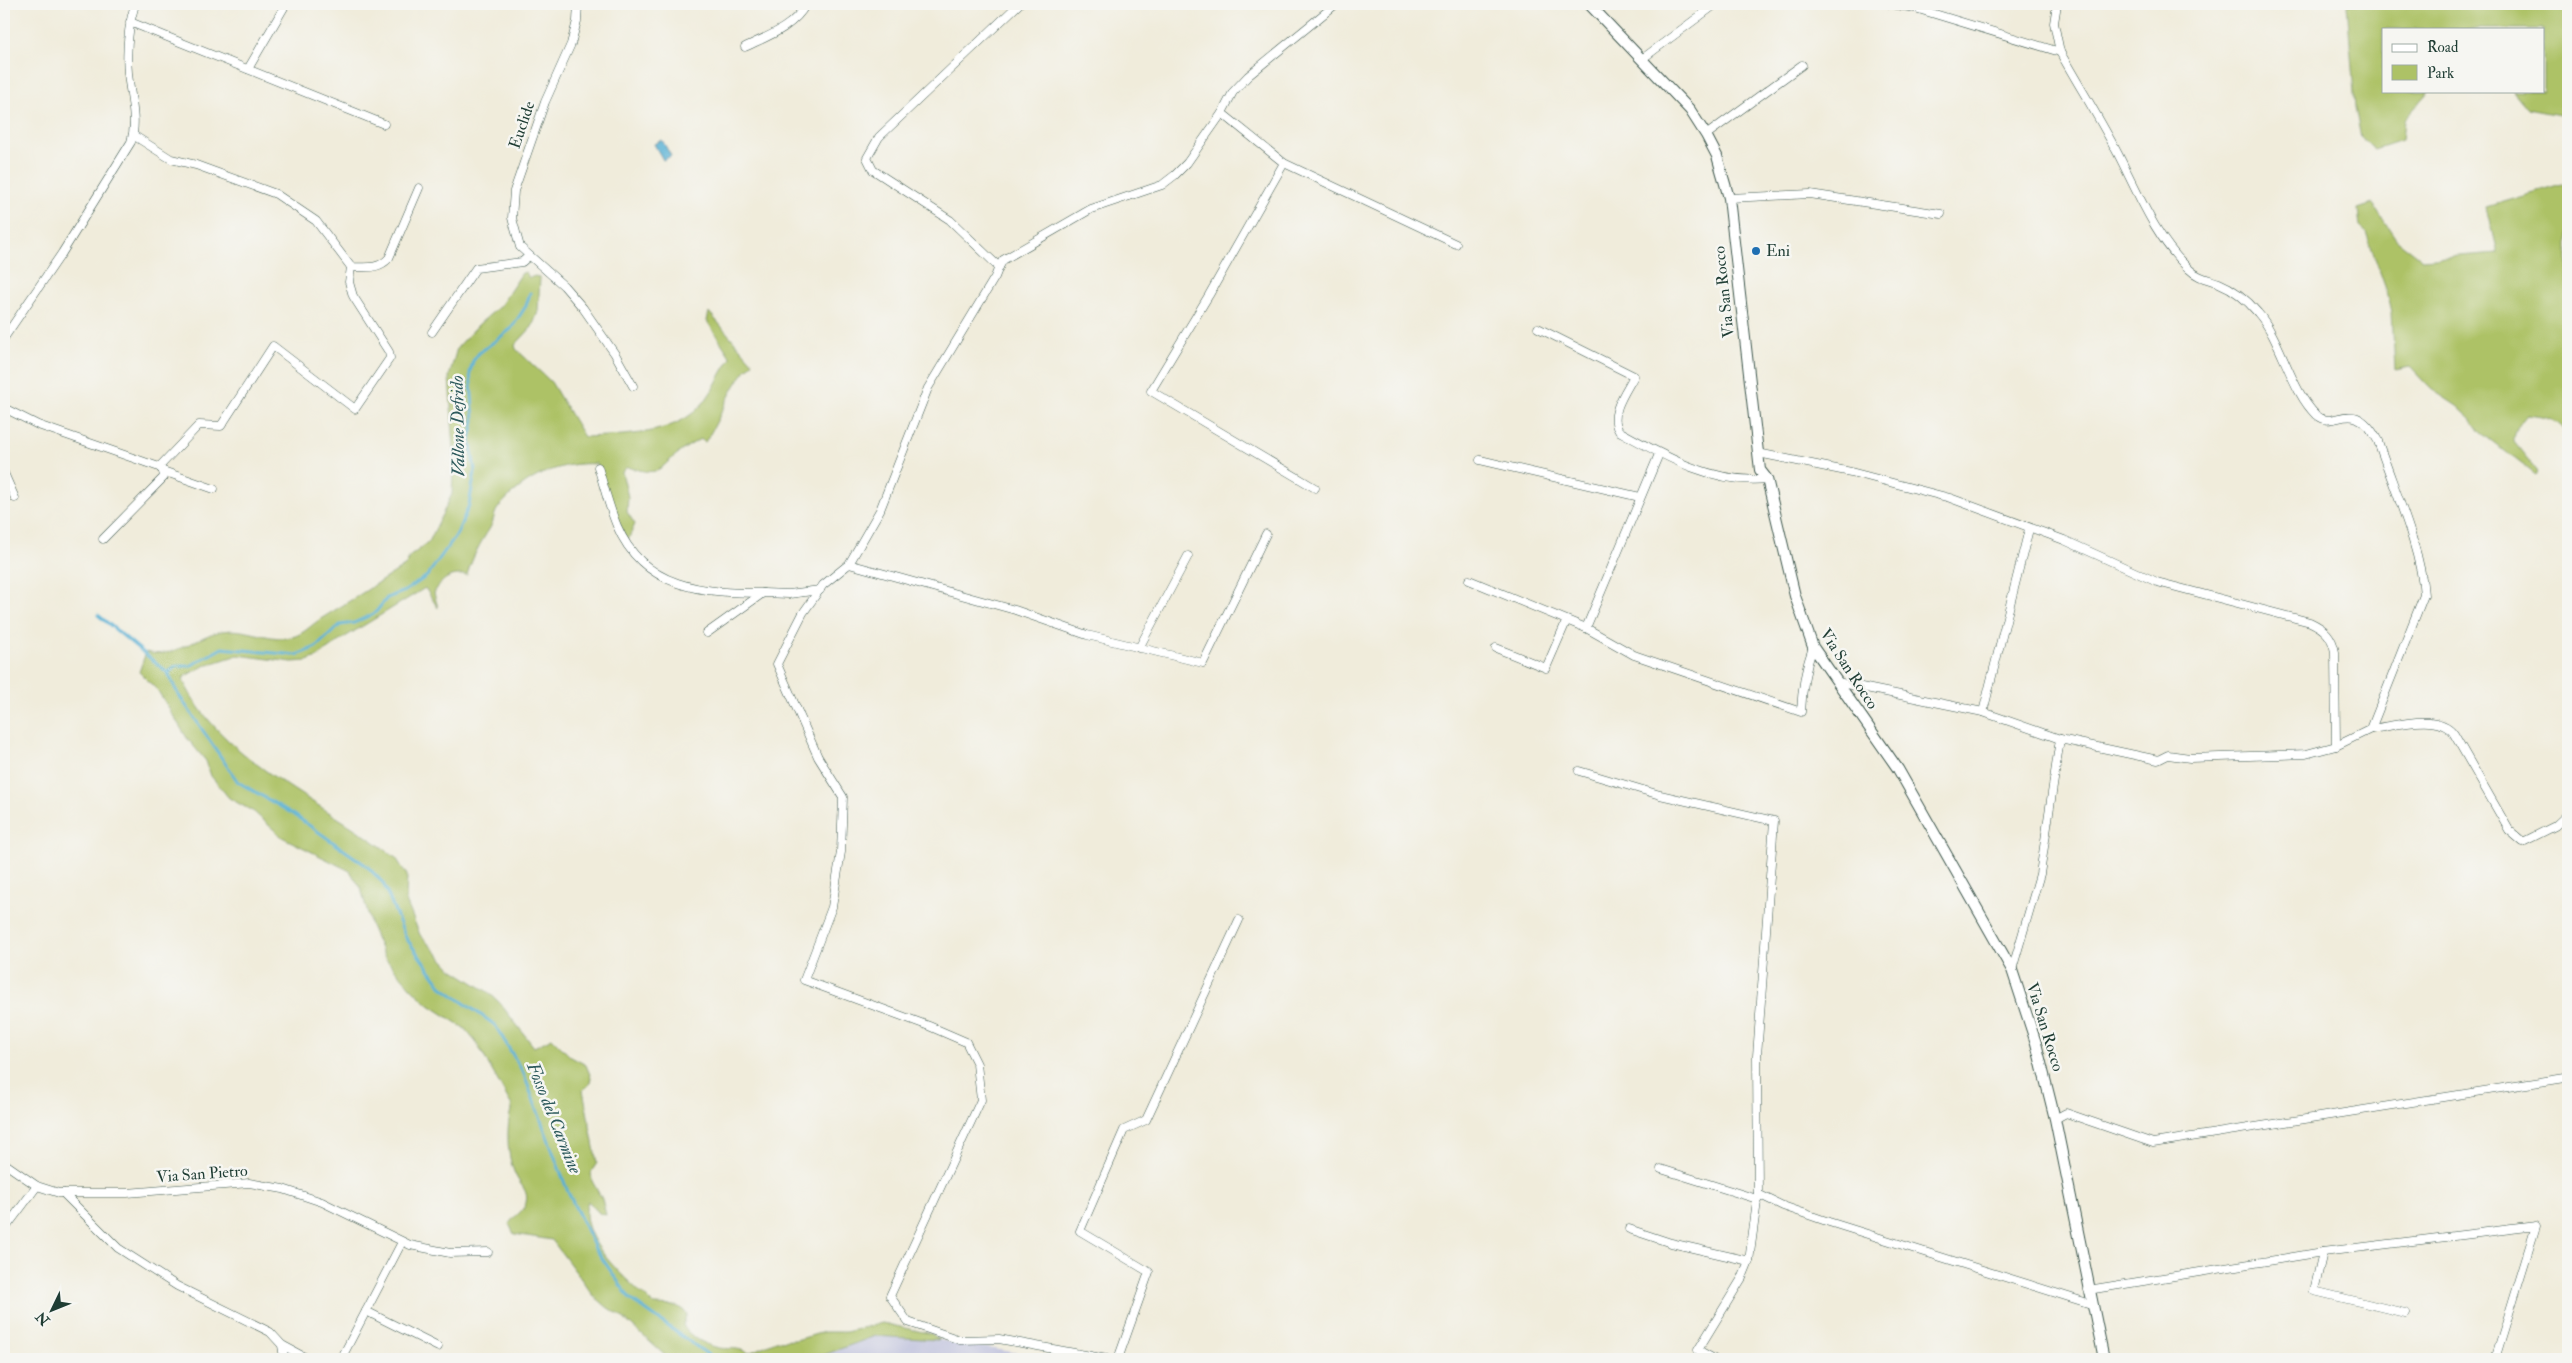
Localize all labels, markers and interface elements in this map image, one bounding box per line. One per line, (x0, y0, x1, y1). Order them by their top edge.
legend (2382, 28, 2544, 92)
text: Road (2427, 38, 2459, 57)
text: Park (2427, 64, 2454, 83)
street label: Euclide (505, 98, 540, 151)
place label: Eni (1766, 241, 1790, 261)
street label: Via San Rocco (1709, 245, 1739, 339)
marker: Eni (1750, 245, 1762, 257)
water label: Vallone Defrido (446, 375, 470, 477)
street label: Via San Rocco (1816, 625, 1883, 713)
street label: Via San Rocco (2022, 980, 2068, 1074)
water label: Fosso del Carmine (521, 1058, 587, 1178)
street label: Via San Pietro (156, 1161, 249, 1187)
north arrow (28, 1286, 78, 1336)
text: N (32, 1308, 54, 1330)

